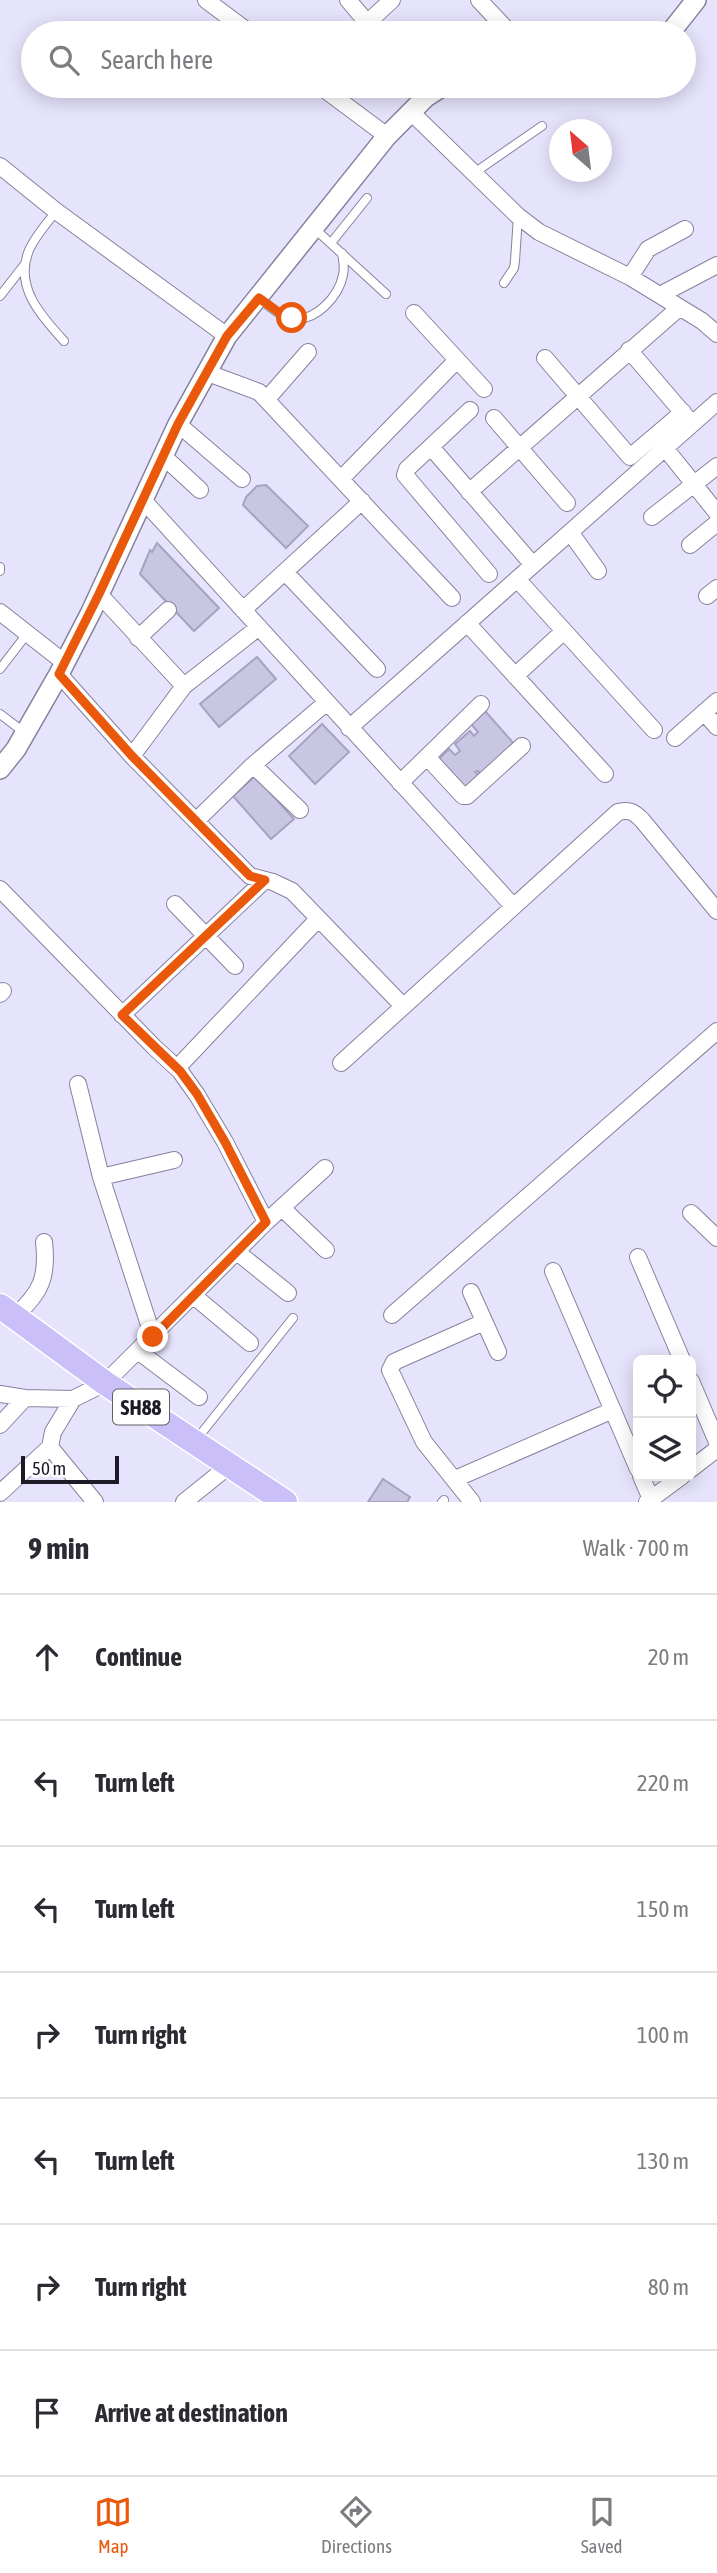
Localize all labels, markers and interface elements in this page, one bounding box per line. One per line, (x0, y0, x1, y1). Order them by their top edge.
search box (21, 21, 696, 98)
icon: search (45, 41, 83, 79)
text: Search here (101, 45, 213, 75)
north arrow (549, 119, 612, 182)
route start (276, 302, 307, 333)
route end (137, 1321, 168, 1352)
map controls (633, 1355, 696, 1481)
button: locate (633, 1355, 696, 1418)
road number: SH88 (113, 1390, 169, 1424)
button: layers (633, 1418, 696, 1481)
scale bar (21, 1453, 119, 1485)
text: 50 m (32, 1457, 66, 1479)
text: 9 min (28, 1531, 89, 1565)
text: Walk · 700 m (583, 1535, 689, 1561)
icon: ahead (28, 1638, 66, 1676)
text: Continue (95, 1642, 182, 1672)
text: 20 m (648, 1644, 689, 1670)
icon: left (28, 1764, 66, 1802)
text: Turn left (95, 1768, 175, 1798)
text: 220 m (637, 1770, 689, 1796)
icon: left (28, 1890, 66, 1928)
text: Turn left (95, 1894, 175, 1924)
text: 150 m (637, 1896, 689, 1922)
icon: right (28, 2016, 66, 2054)
text: Turn right (95, 2020, 186, 2050)
text: 100 m (637, 2022, 689, 2048)
icon: left (28, 2142, 66, 2180)
text: Turn left (95, 2146, 175, 2176)
text: 130 m (637, 2148, 689, 2174)
icon: right (28, 2268, 66, 2306)
text: Turn right (95, 2272, 186, 2302)
text: 80 m (648, 2274, 689, 2300)
icon: arrive (28, 2394, 66, 2432)
text: Arrive at destination (95, 2398, 288, 2428)
tab: Map (94, 2493, 132, 2557)
tab: Directions (321, 2493, 392, 2557)
tab: Saved (581, 2493, 623, 2557)

